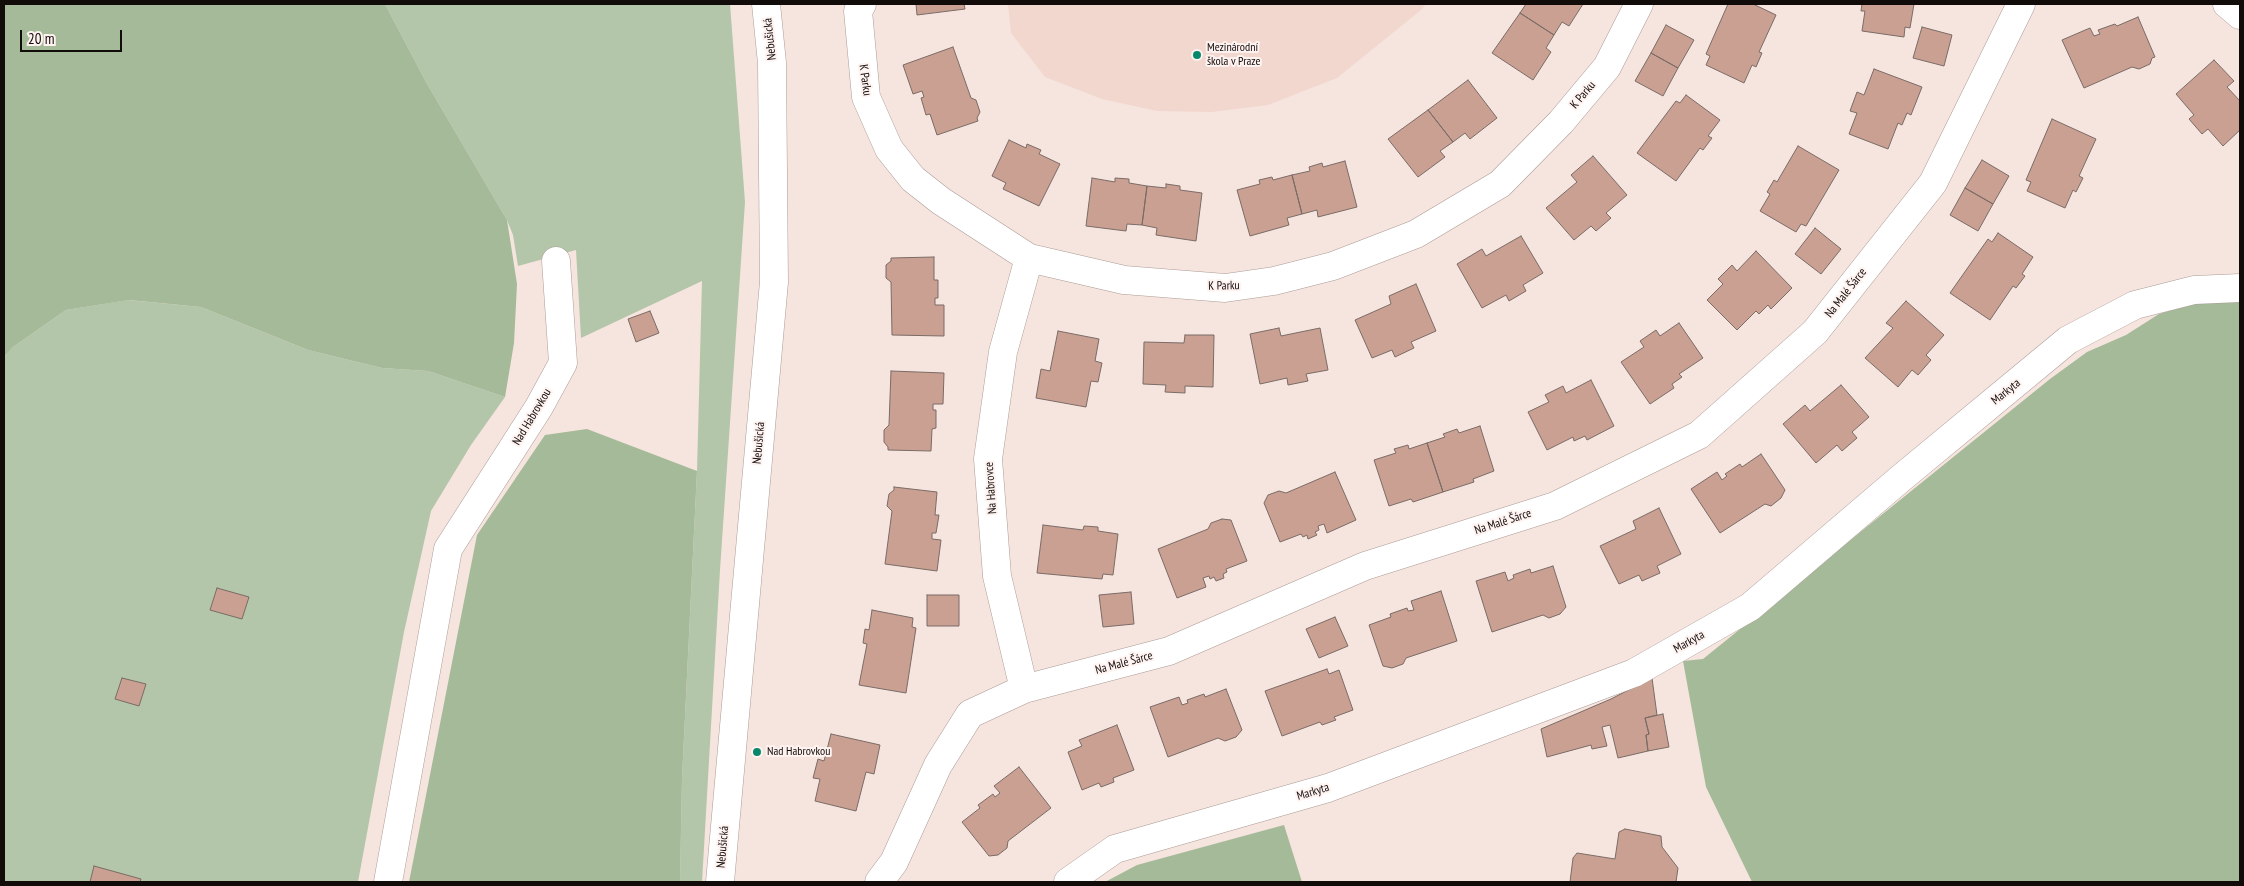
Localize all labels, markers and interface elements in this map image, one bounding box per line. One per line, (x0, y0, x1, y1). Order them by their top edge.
street label: Nebušická (761, 17, 779, 61)
scale bar (22, 20, 125, 52)
text: 20 m (28, 29, 54, 48)
place label: Mezinárodní škola v Praze (1207, 41, 1260, 69)
marker: Mezinárodní škola v Praze (1191, 49, 1203, 61)
street label: K Parku (856, 63, 874, 97)
street label: K Parku (1567, 78, 1599, 112)
street label: Na Malé Šárce (1822, 265, 1870, 321)
street label: K Parku (1208, 279, 1240, 293)
street label: Markyta (1989, 376, 2023, 408)
street label: Nad Habrovkou (510, 386, 554, 448)
street label: Nebušická (750, 421, 768, 465)
street label: Na Habrovce (982, 461, 1000, 515)
street label: Na Malé Šárce (1473, 506, 1533, 538)
street label: Markyta (1671, 628, 1707, 656)
street label: Na Malé Šárce (1094, 648, 1154, 678)
place label: Nad Habrovkou (767, 745, 830, 759)
marker: Nad Habrovkou (751, 746, 763, 758)
street label: Markyta (1295, 780, 1331, 804)
street label: Nebušická (714, 825, 732, 869)

